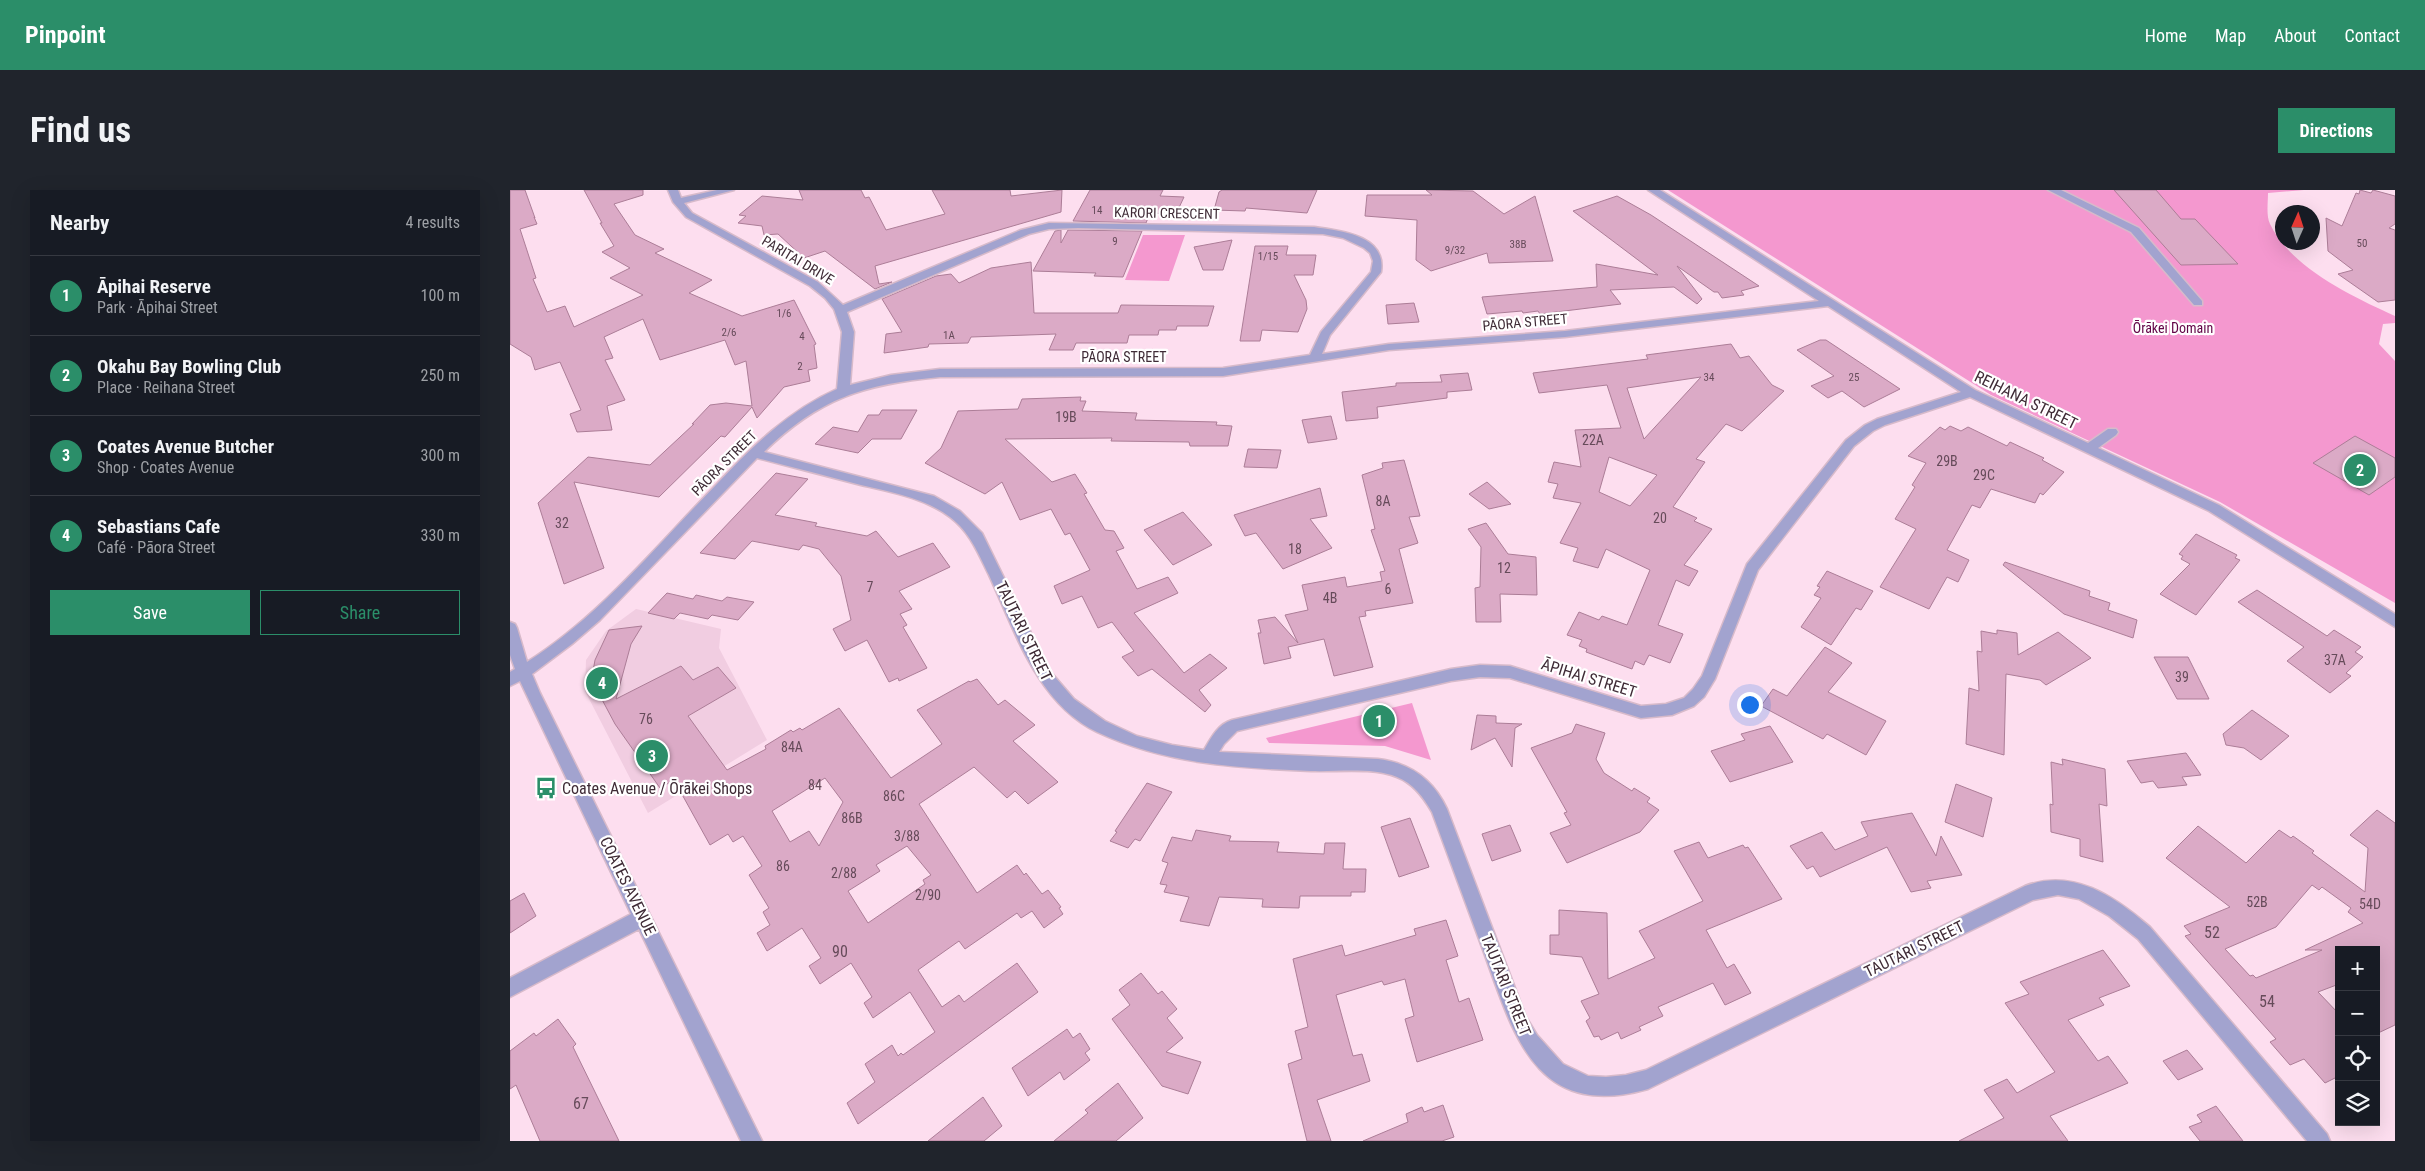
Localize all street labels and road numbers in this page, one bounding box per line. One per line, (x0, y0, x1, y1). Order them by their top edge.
street label: KARORI CRESCENT (1114, 204, 1220, 222)
street label: PARITAI DRIVE (759, 232, 837, 288)
street label: PĀORA STREET (1482, 310, 1568, 334)
street label: PĀORA STREET (1081, 349, 1167, 365)
street label: REIHANA STREET (1971, 367, 2081, 433)
street label: PĀORA STREET (688, 427, 760, 499)
street label: TAUTARI STREET (992, 578, 1056, 684)
street label: ĀPIHAI STREET (1539, 655, 1639, 701)
street label: COATES AVENUE (596, 834, 660, 938)
street label: TAUTARI STREET (1861, 917, 1967, 981)
street label: TAUTARI STREET (1477, 931, 1535, 1039)

